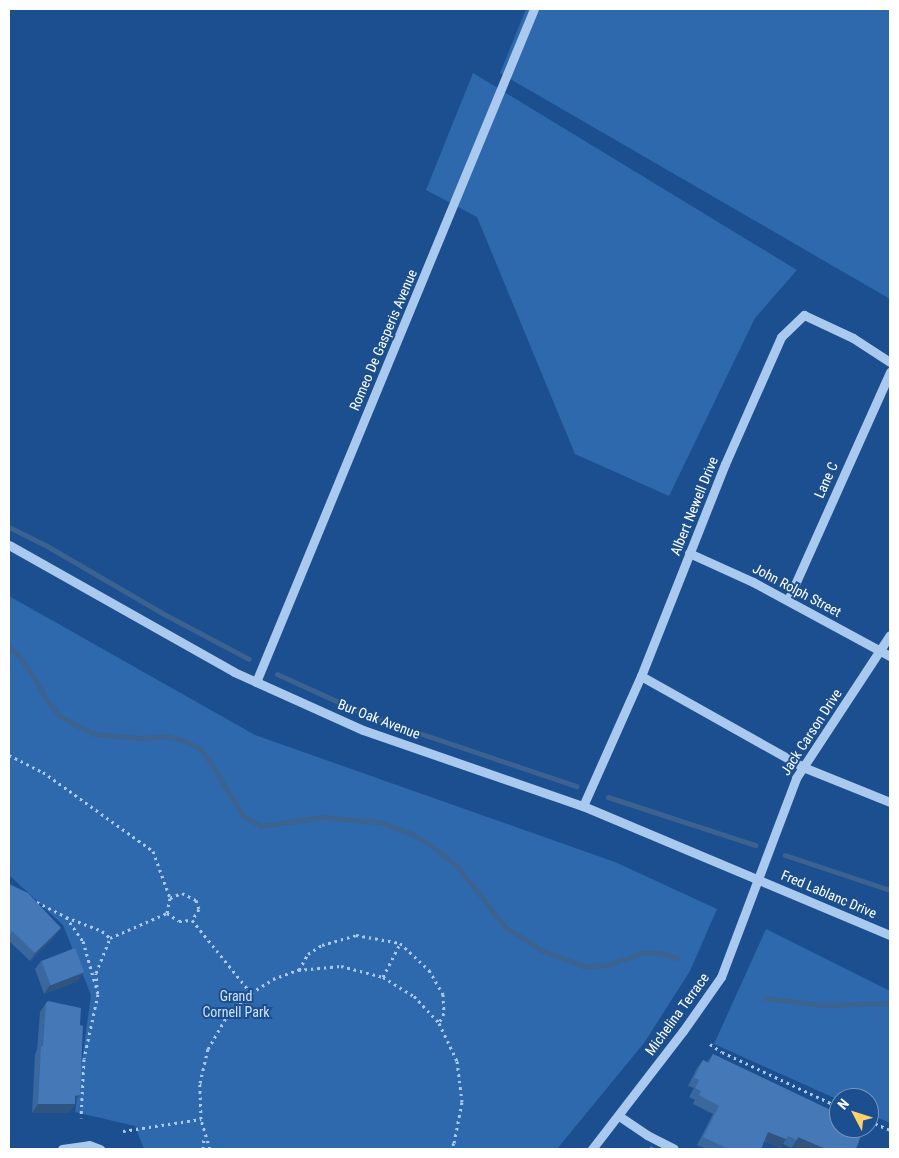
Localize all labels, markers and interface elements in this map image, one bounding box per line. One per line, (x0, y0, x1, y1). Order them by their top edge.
street label: Romeo De Gasperis Avenue (346, 267, 420, 413)
street label: Albert Newell Drive (667, 454, 721, 558)
street label: Lane C (811, 459, 841, 501)
street label: John Rolph Street (750, 560, 844, 620)
street label: Jack Carson Drive (777, 686, 845, 778)
street label: Bur Oak Avenue (335, 696, 423, 742)
street label: Fred Lablanc Drive (779, 866, 879, 922)
street label: Michelina Terrace (641, 969, 713, 1059)
park label: Grand Cornell Park (202, 988, 270, 1020)
north arrow (829, 1088, 879, 1138)
text: N (834, 1096, 852, 1112)

